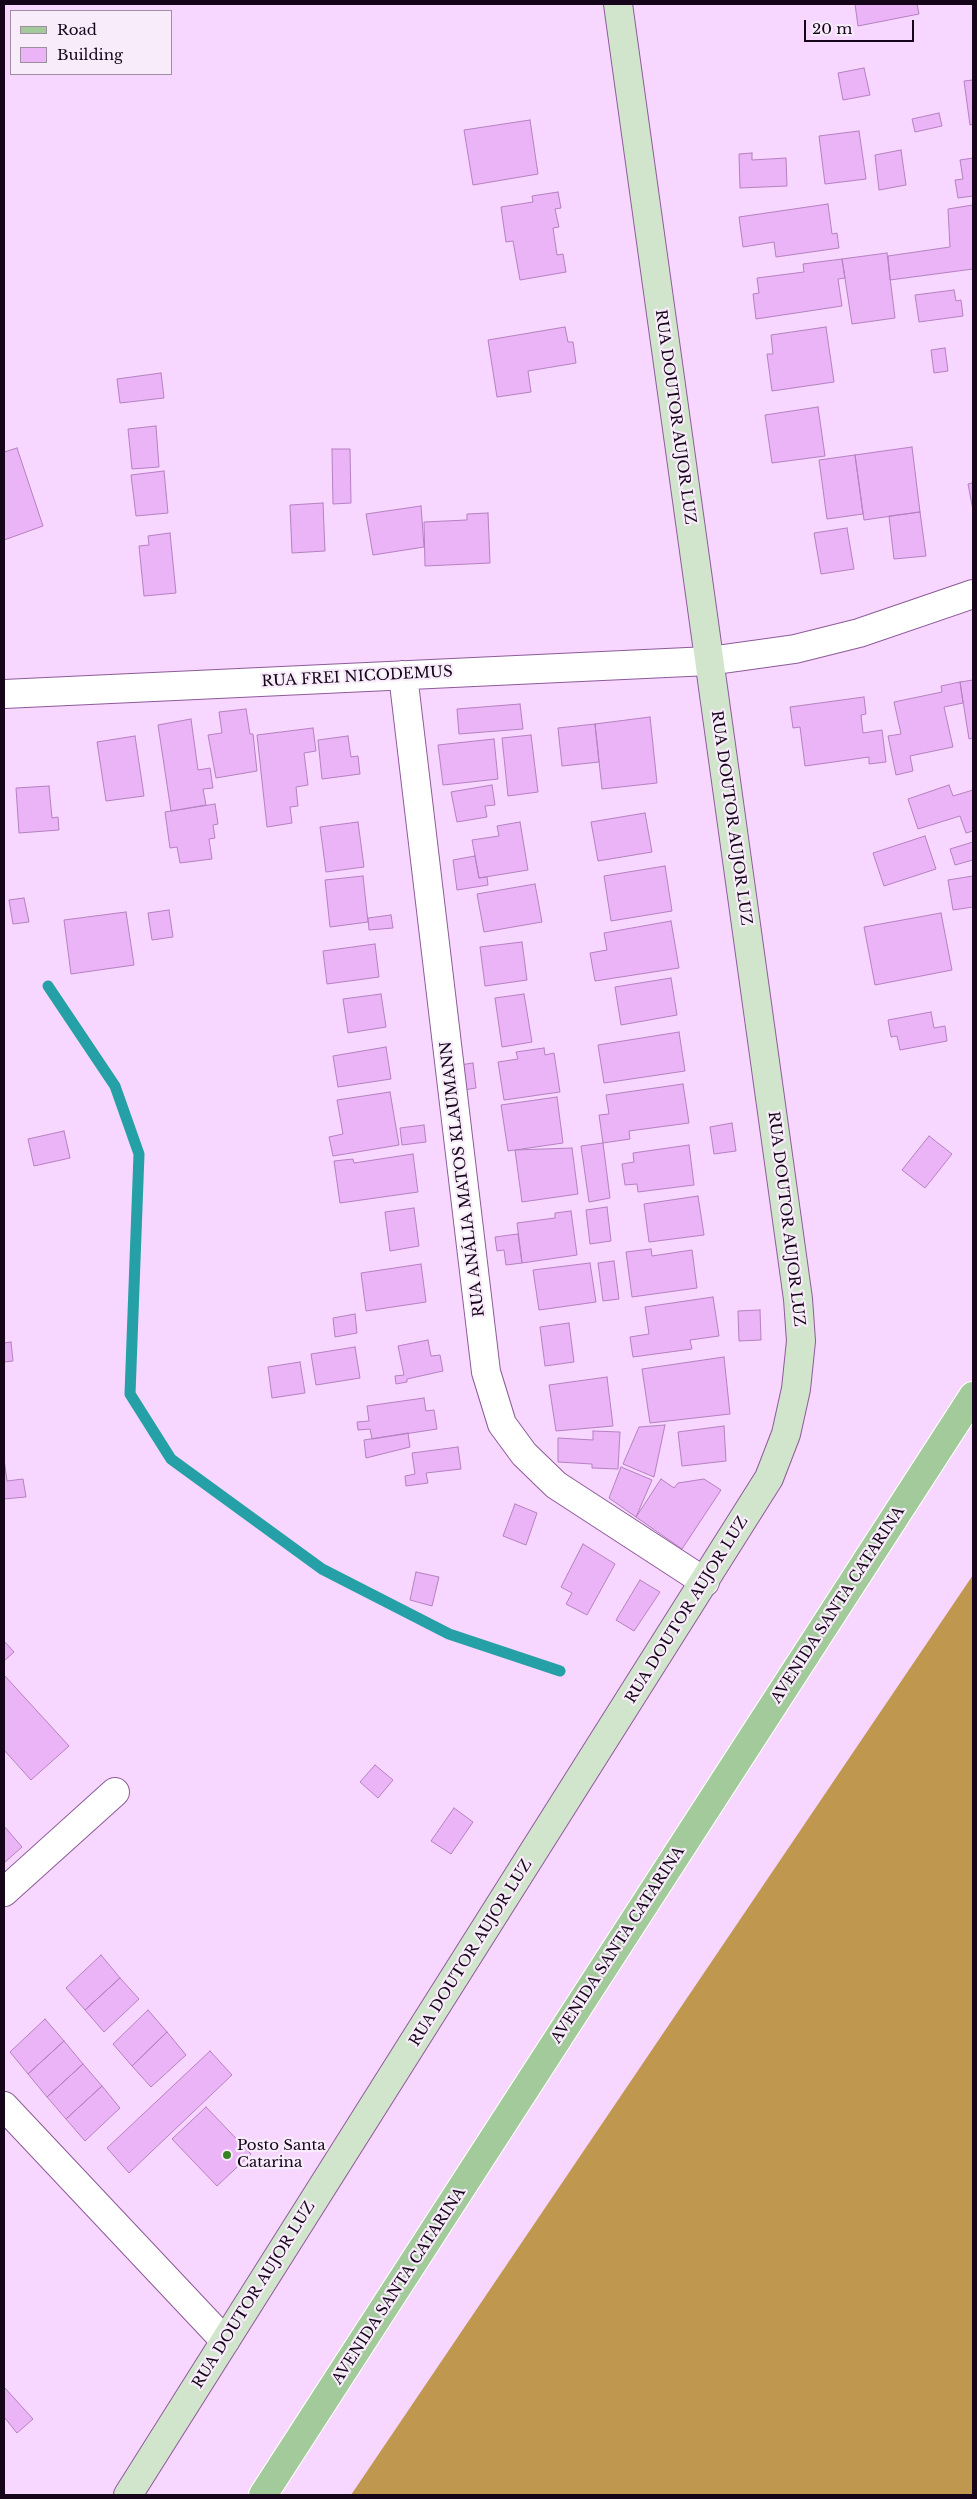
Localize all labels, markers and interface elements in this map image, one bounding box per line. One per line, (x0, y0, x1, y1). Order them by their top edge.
legend (10, 10, 172, 75)
scale bar (807, 10, 917, 42)
text: 20 m (812, 19, 852, 38)
text: Road (57, 20, 97, 39)
text: Building (57, 45, 123, 64)
street label: RUA DOUTOR AUJOR LUZ (651, 308, 699, 526)
street label: RUA FREI NICODEMUS (261, 663, 453, 691)
street label: RUA DOUTOR AUJOR LUZ (707, 709, 755, 927)
street label: RUA ANÁLIA MATOS KLAUMANN (437, 1040, 489, 1318)
street label: RUA DOUTOR AUJOR LUZ (764, 1110, 808, 1328)
street label: AVENIDA SANTA CATARINA (768, 1503, 908, 1707)
street label: RUA DOUTOR AUJOR LUZ (622, 1513, 752, 1707)
street label: AVENIDA SANTA CATARINA (548, 1843, 688, 2047)
street label: RUA DOUTOR AUJOR LUZ (406, 1856, 536, 2050)
place label: Posto Santa Catarina (237, 2137, 326, 2172)
marker: Posto Santa Catarina (221, 2149, 233, 2161)
street label: AVENIDA SANTA CATARINA (329, 2184, 469, 2388)
street label: RUA DOUTOR AUJOR LUZ (189, 2198, 319, 2392)

